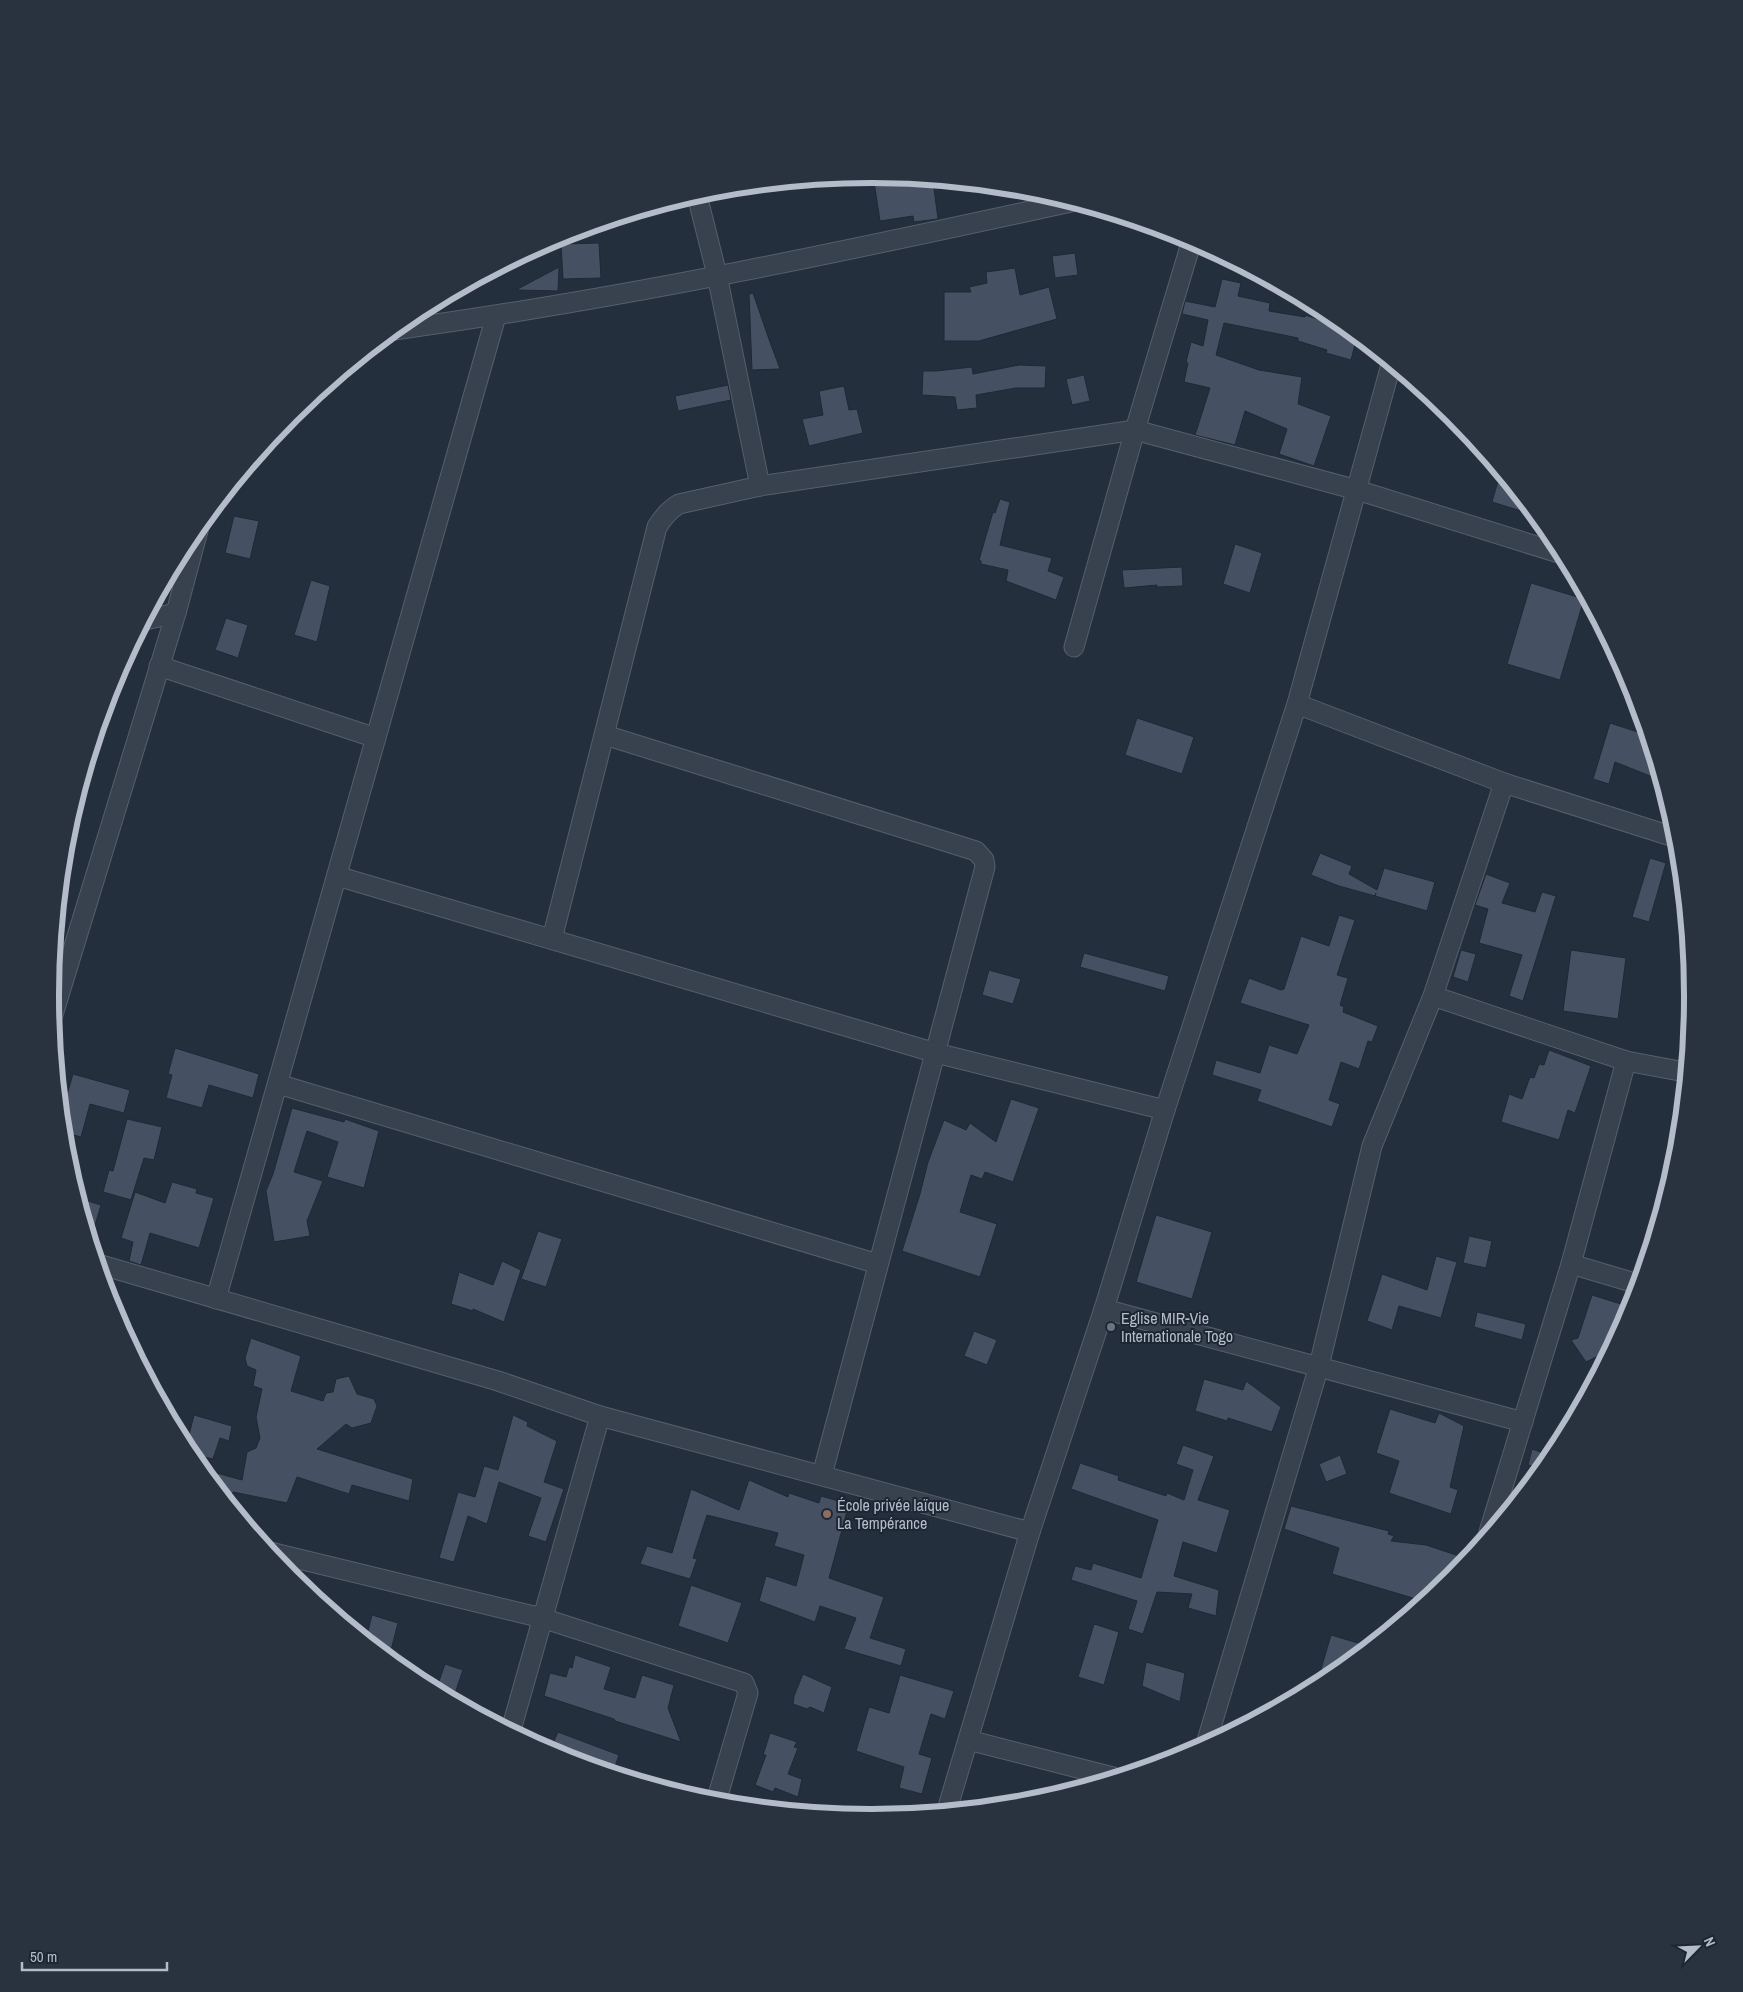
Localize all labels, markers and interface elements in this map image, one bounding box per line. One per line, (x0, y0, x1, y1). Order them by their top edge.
place label: Eglise MIR-Vie Internationale Togo (1121, 1307, 1233, 1347)
marker: Eglise MIR-Vie Internationale Togo (1105, 1321, 1117, 1333)
place label: École privée laïque La Tempérance (837, 1494, 949, 1534)
marker: École privée laïque La Tempérance (821, 1508, 833, 1520)
north arrow (1673, 1922, 1723, 1972)
text: N (1700, 1934, 1720, 1949)
scale bar (22, 1940, 168, 1972)
text: 50 m (30, 1946, 57, 1967)

